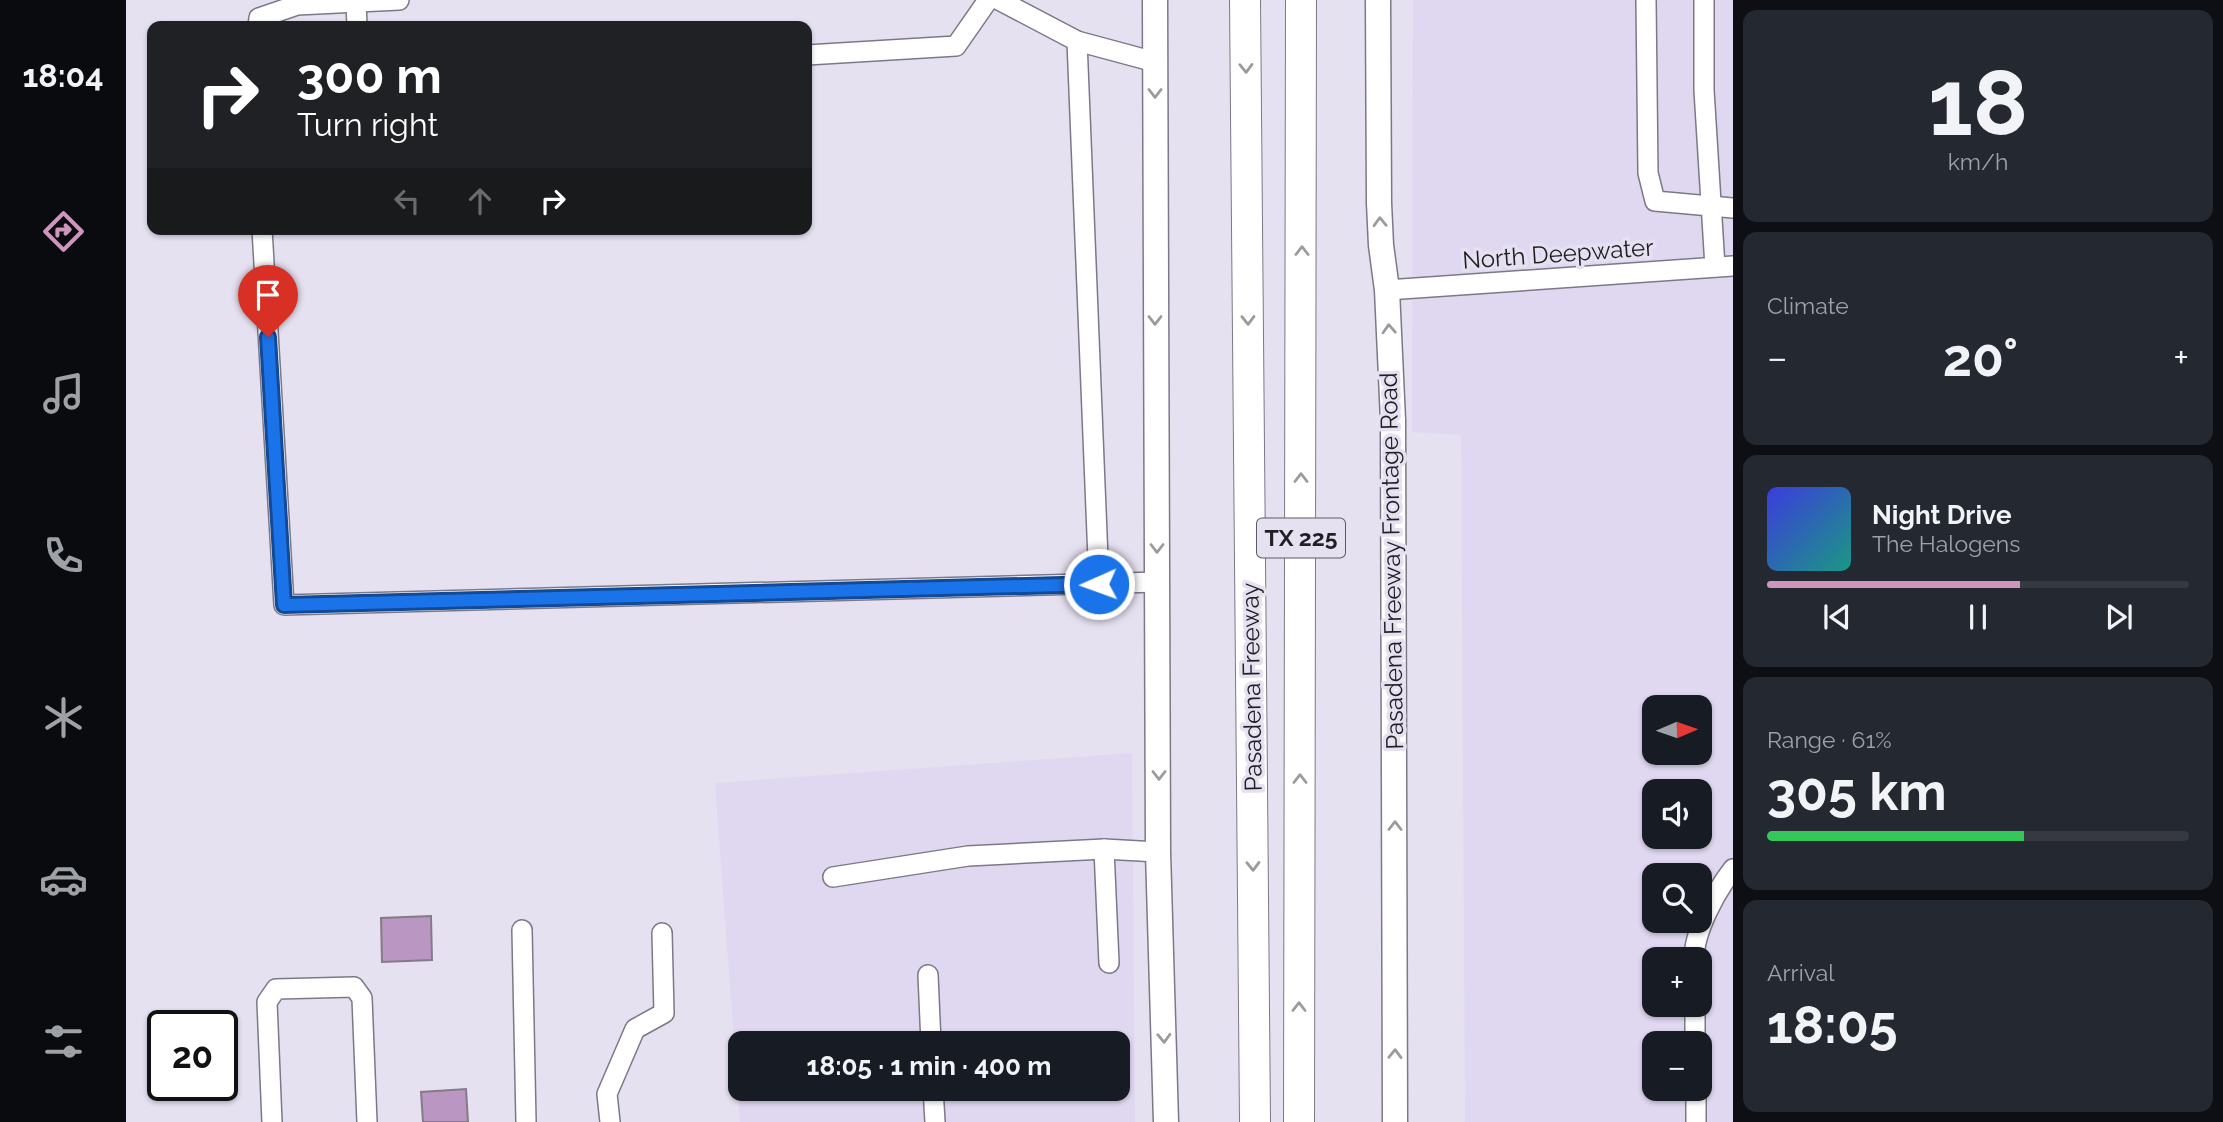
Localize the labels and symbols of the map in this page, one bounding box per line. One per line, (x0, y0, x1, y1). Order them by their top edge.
one-way arrow (1238, 63, 1254, 74)
one-way arrow (1147, 88, 1163, 98)
one-way arrow (1372, 217, 1387, 228)
street label: North Deepwater (1461, 232, 1655, 275)
one-way arrow (1294, 245, 1310, 256)
pin (238, 265, 298, 337)
one-way arrow (1147, 315, 1163, 326)
one-way arrow (1240, 315, 1256, 326)
one-way arrow (1381, 324, 1396, 335)
street label: Pasadena Freeway Frontage Road (1374, 372, 1409, 750)
one-way arrow (1293, 473, 1309, 483)
road number: TX 225 (1257, 518, 1345, 558)
one-way arrow (1149, 543, 1165, 553)
position arrow (1062, 547, 1136, 621)
street label: Pasadena Freeway (1235, 582, 1268, 792)
north arrow (1642, 695, 1712, 765)
one-way arrow (1151, 770, 1167, 781)
one-way arrow (1292, 774, 1308, 784)
one-way arrow (1387, 821, 1403, 831)
one-way arrow (1245, 861, 1261, 872)
one-way arrow (1291, 1001, 1307, 1012)
speed limit sign: 20 (147, 1010, 238, 1101)
one-way arrow (1156, 1034, 1172, 1044)
one-way arrow (1388, 1048, 1403, 1059)

